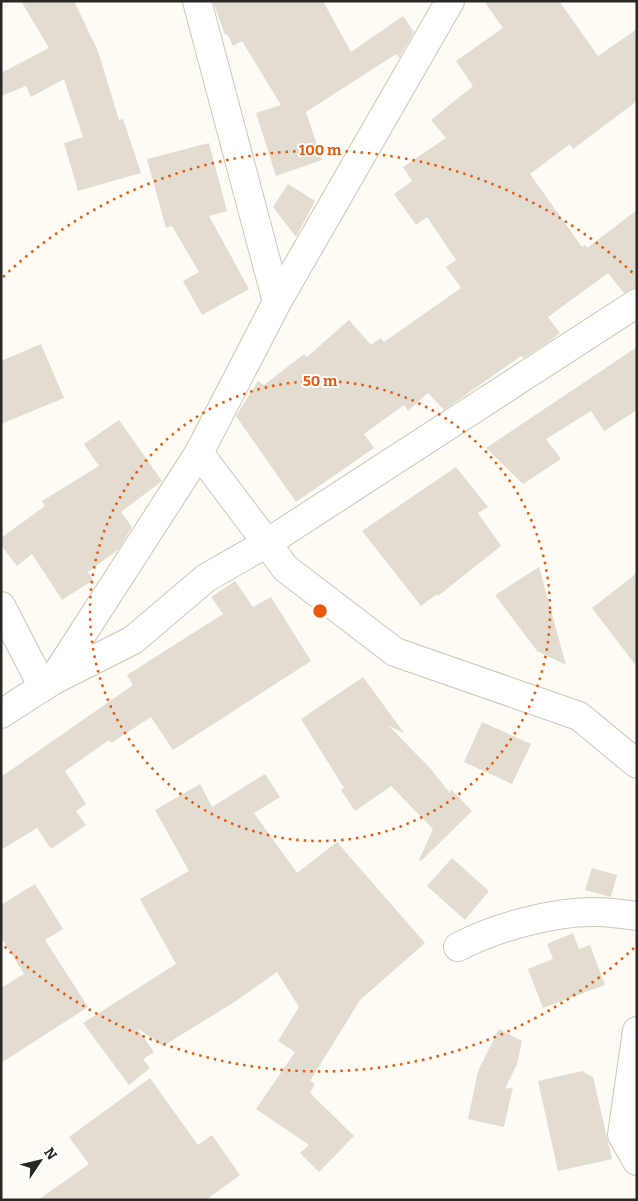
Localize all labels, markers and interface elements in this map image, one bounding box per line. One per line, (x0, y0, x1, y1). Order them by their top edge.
text: 100 m (299, 141, 342, 159)
text: 50 m (303, 372, 338, 390)
centre of rings (311, 602, 329, 620)
north arrow (15, 1136, 65, 1186)
text: N (40, 1145, 60, 1163)

